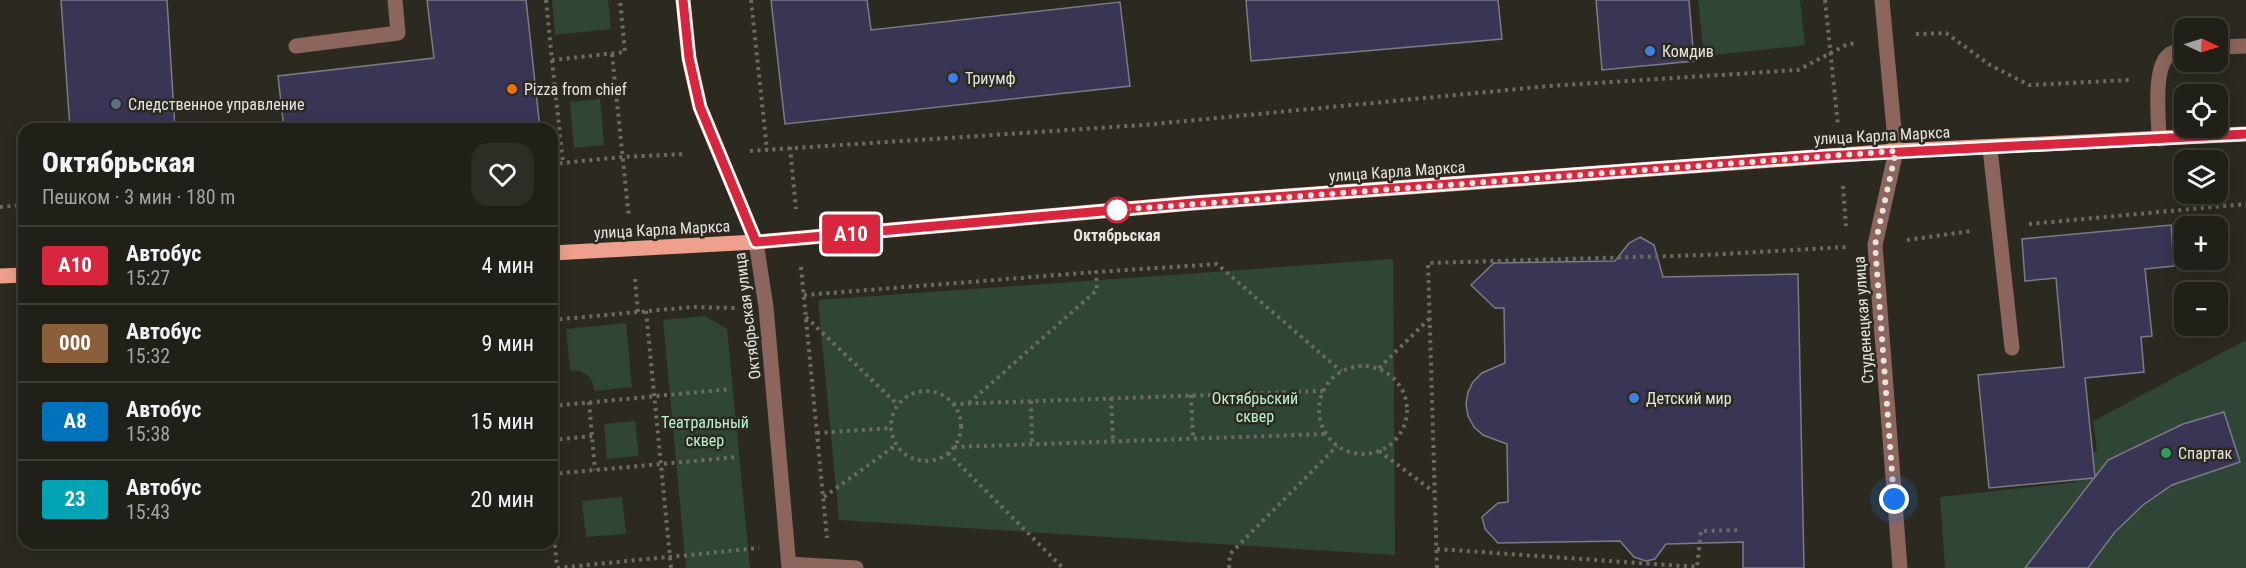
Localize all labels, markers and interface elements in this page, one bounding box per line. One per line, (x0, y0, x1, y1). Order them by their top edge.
north arrow (2174, 18, 2228, 72)
map controls (2174, 18, 2228, 336)
place label: Комдив (1662, 42, 1714, 61)
marker: Комдив (1643, 44, 1657, 58)
place label: Триумф (965, 69, 1016, 88)
marker: Триумф (946, 71, 960, 85)
place label: Pizza from chief (524, 80, 627, 99)
marker: Pizza from chief (505, 82, 519, 96)
button: locate (2174, 84, 2228, 138)
place label: Следственное управление (128, 95, 304, 114)
marker: Следственное управление (109, 97, 123, 111)
street label: улица Карла Маркса (1813, 122, 1951, 149)
button: heart (471, 143, 534, 206)
text: Октябрьская (42, 146, 196, 179)
button: layers (2174, 150, 2228, 204)
street label: улица Карла Маркса (1328, 157, 1466, 186)
text: Пешком · 3 мин · 180 m (42, 185, 235, 209)
marker: Октябрьская (1104, 197, 1130, 223)
line badge: А10 (816, 214, 886, 254)
street label: улица Карла Маркса (593, 216, 731, 243)
button: + (2174, 216, 2228, 270)
text: А10 (834, 222, 868, 246)
place label: Октябрьская (1073, 226, 1161, 245)
text: Автобус (126, 241, 201, 266)
street label: Октябрьская улица (730, 251, 765, 381)
text: А10 (58, 253, 92, 277)
text: 4 мин (481, 253, 534, 278)
street label: Студенецкая улица (1850, 256, 1877, 384)
text: 15:27 (126, 266, 170, 290)
button: − (2174, 282, 2228, 336)
text: Автобус (126, 319, 201, 344)
text: 000 (59, 331, 91, 355)
text: 9 мин (481, 331, 534, 356)
text: 15:32 (126, 344, 170, 368)
park label: Октябрьский сквер (1212, 389, 1298, 426)
place label: Детский мир (1646, 389, 1732, 408)
marker: Детский мир (1627, 391, 1641, 405)
text: Автобус (126, 397, 201, 422)
text: А8 (63, 409, 87, 433)
text: 15 мин (471, 409, 534, 434)
park label: Театральный сквер (661, 413, 749, 450)
text: 15:38 (126, 422, 170, 446)
place label: Спартак (2178, 444, 2232, 463)
marker: Спартак (2159, 446, 2173, 460)
text: Автобус (126, 475, 201, 500)
your location (1879, 484, 1909, 514)
text: 23 (64, 487, 86, 511)
text: 20 мин (471, 487, 534, 512)
text: 15:43 (126, 500, 170, 524)

